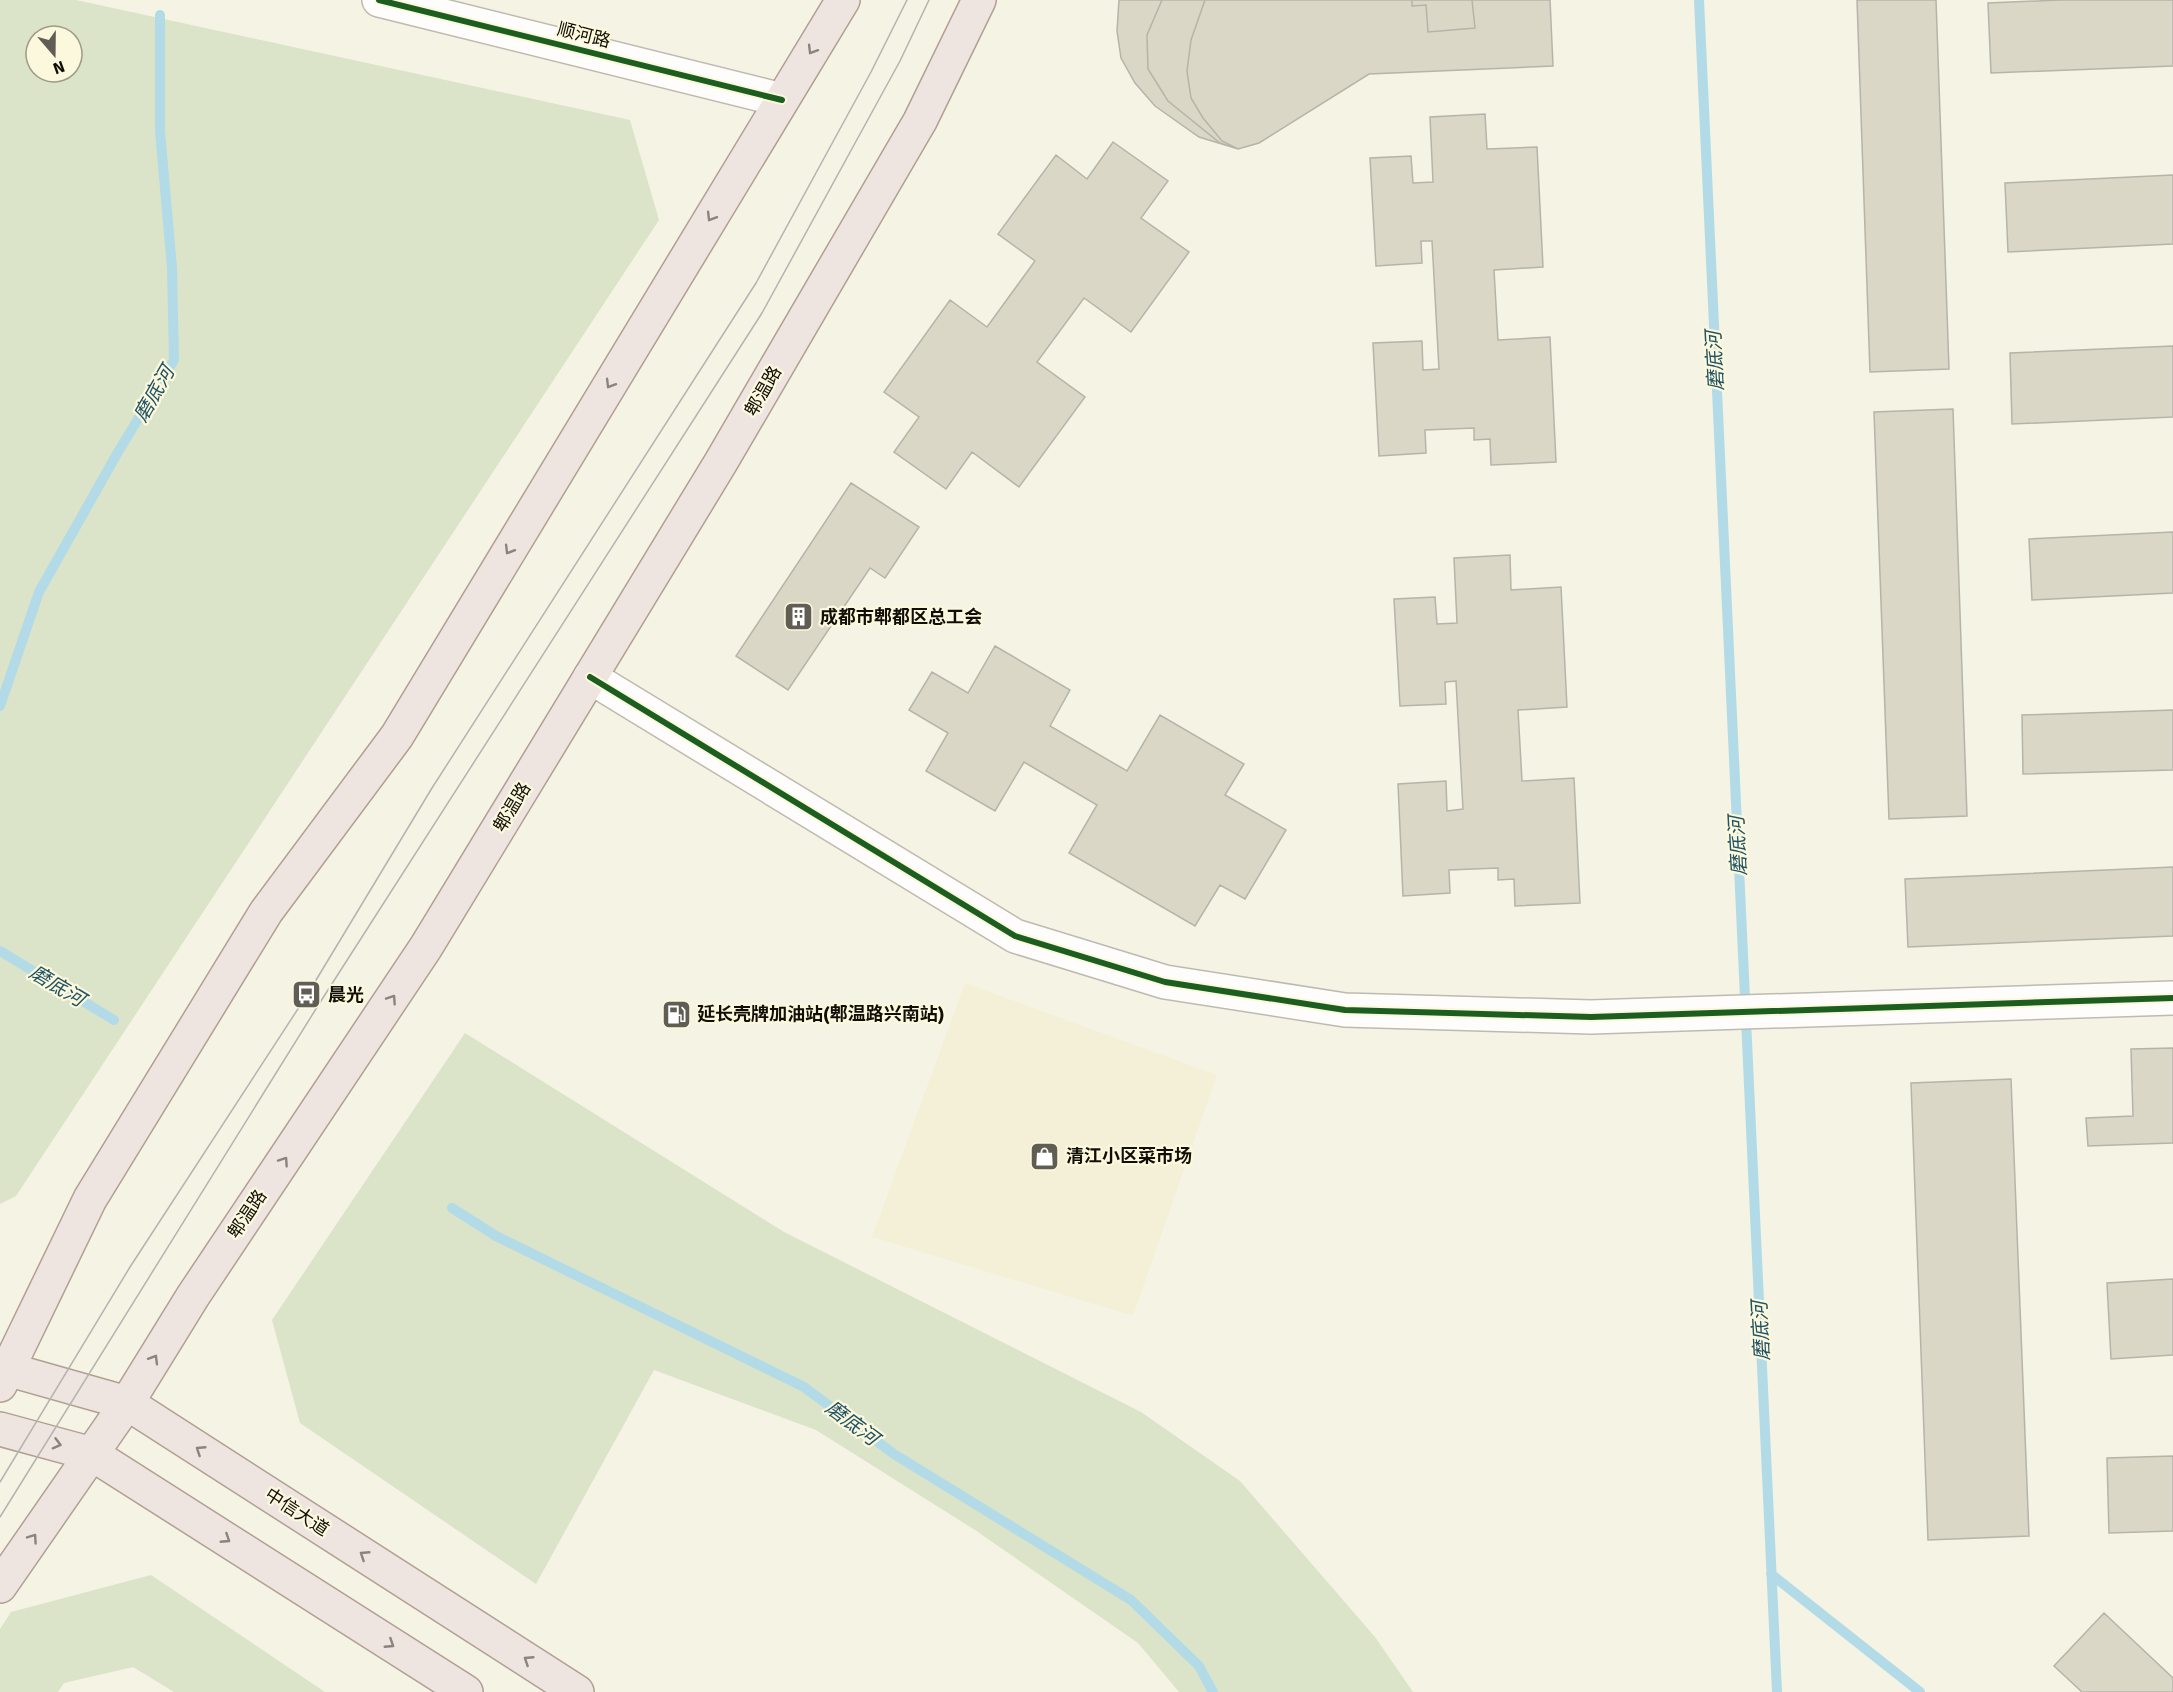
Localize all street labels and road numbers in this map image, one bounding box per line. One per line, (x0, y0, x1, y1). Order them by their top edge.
street label: 顺河路 (555, 18, 613, 52)
street label: 郫温路 (740, 362, 786, 420)
street label: 郫温路 (489, 778, 535, 836)
street label: 郫温路 (223, 1185, 271, 1243)
street label: 中信大道 (261, 1483, 333, 1541)

